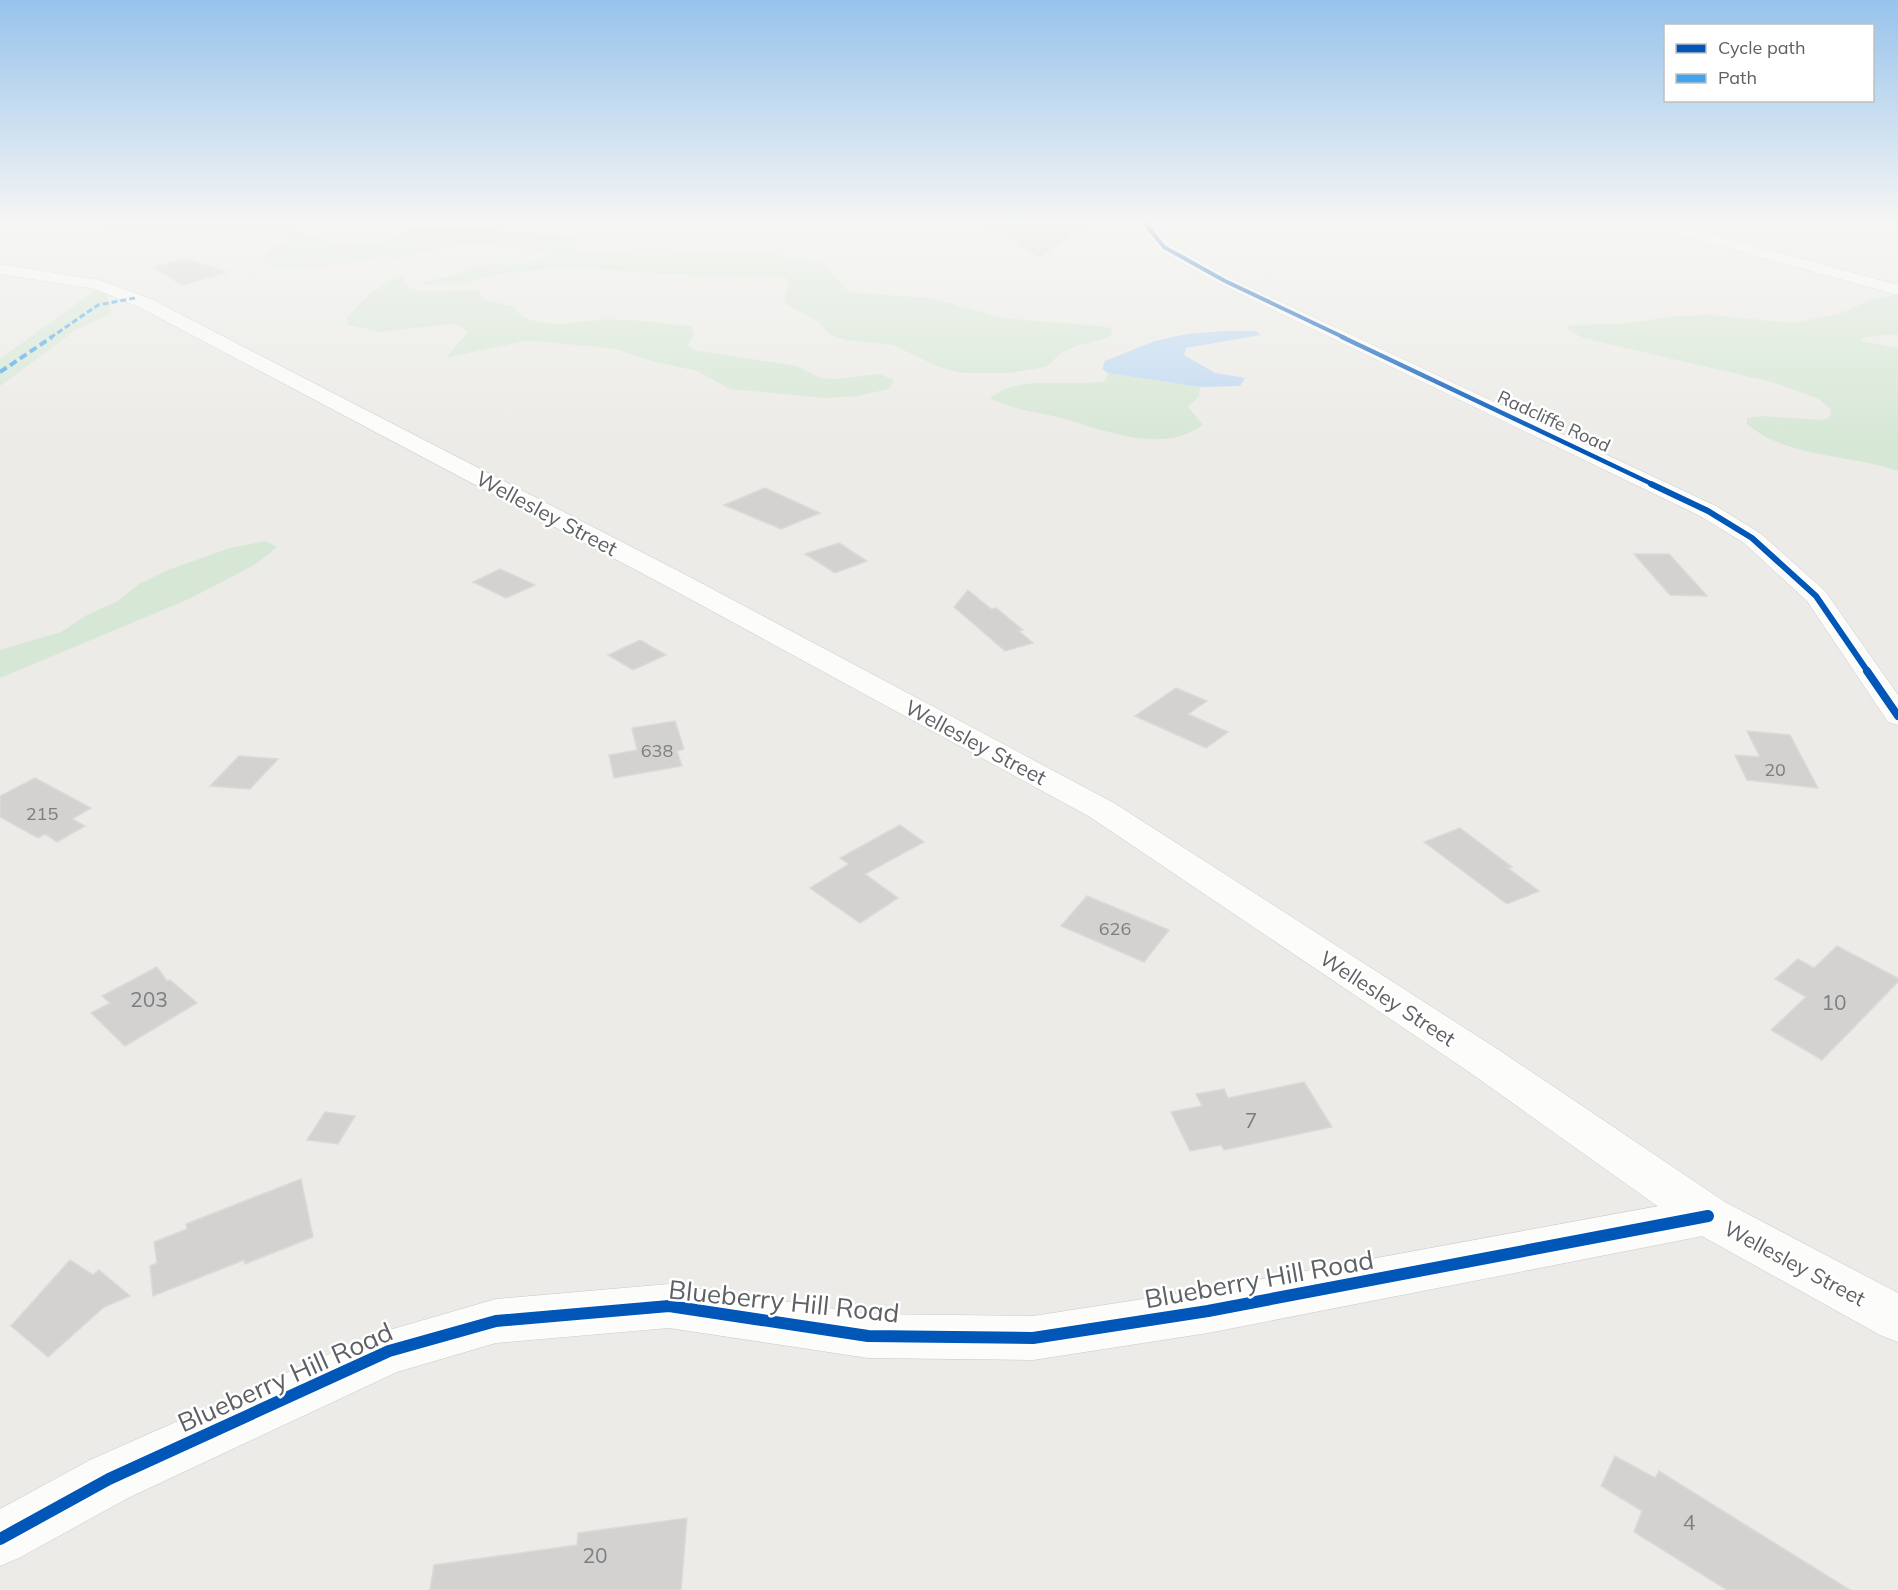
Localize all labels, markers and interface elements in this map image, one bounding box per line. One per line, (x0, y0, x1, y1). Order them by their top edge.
legend (1664, 24, 1874, 102)
text: Cycle path (1718, 36, 1805, 59)
text: Path (1718, 66, 1757, 89)
street label: Radcliffe Road (1494, 385, 1614, 457)
street label: Wellesley Street (472, 465, 622, 561)
street label: Wellesley Street (901, 694, 1051, 790)
house number: 638 (641, 739, 673, 762)
house number: 20 (1764, 758, 1786, 781)
house number: 215 (26, 802, 58, 825)
house number: 626 (1099, 917, 1131, 940)
street label: Wellesley Street (1315, 945, 1461, 1051)
house number: 203 (130, 986, 168, 1012)
house number: 10 (1821, 989, 1847, 1015)
house number: 7 (1245, 1107, 1257, 1133)
street label: Wellesley Street (1720, 1215, 1870, 1311)
street label: Blueberry Hill Road (1142, 1243, 1376, 1315)
street label: Blueberry Hill Road (667, 1272, 901, 1330)
street label: Blueberry Hill Road (172, 1315, 398, 1439)
house number: 4 (1683, 1509, 1696, 1535)
house number: 20 (582, 1542, 608, 1568)

